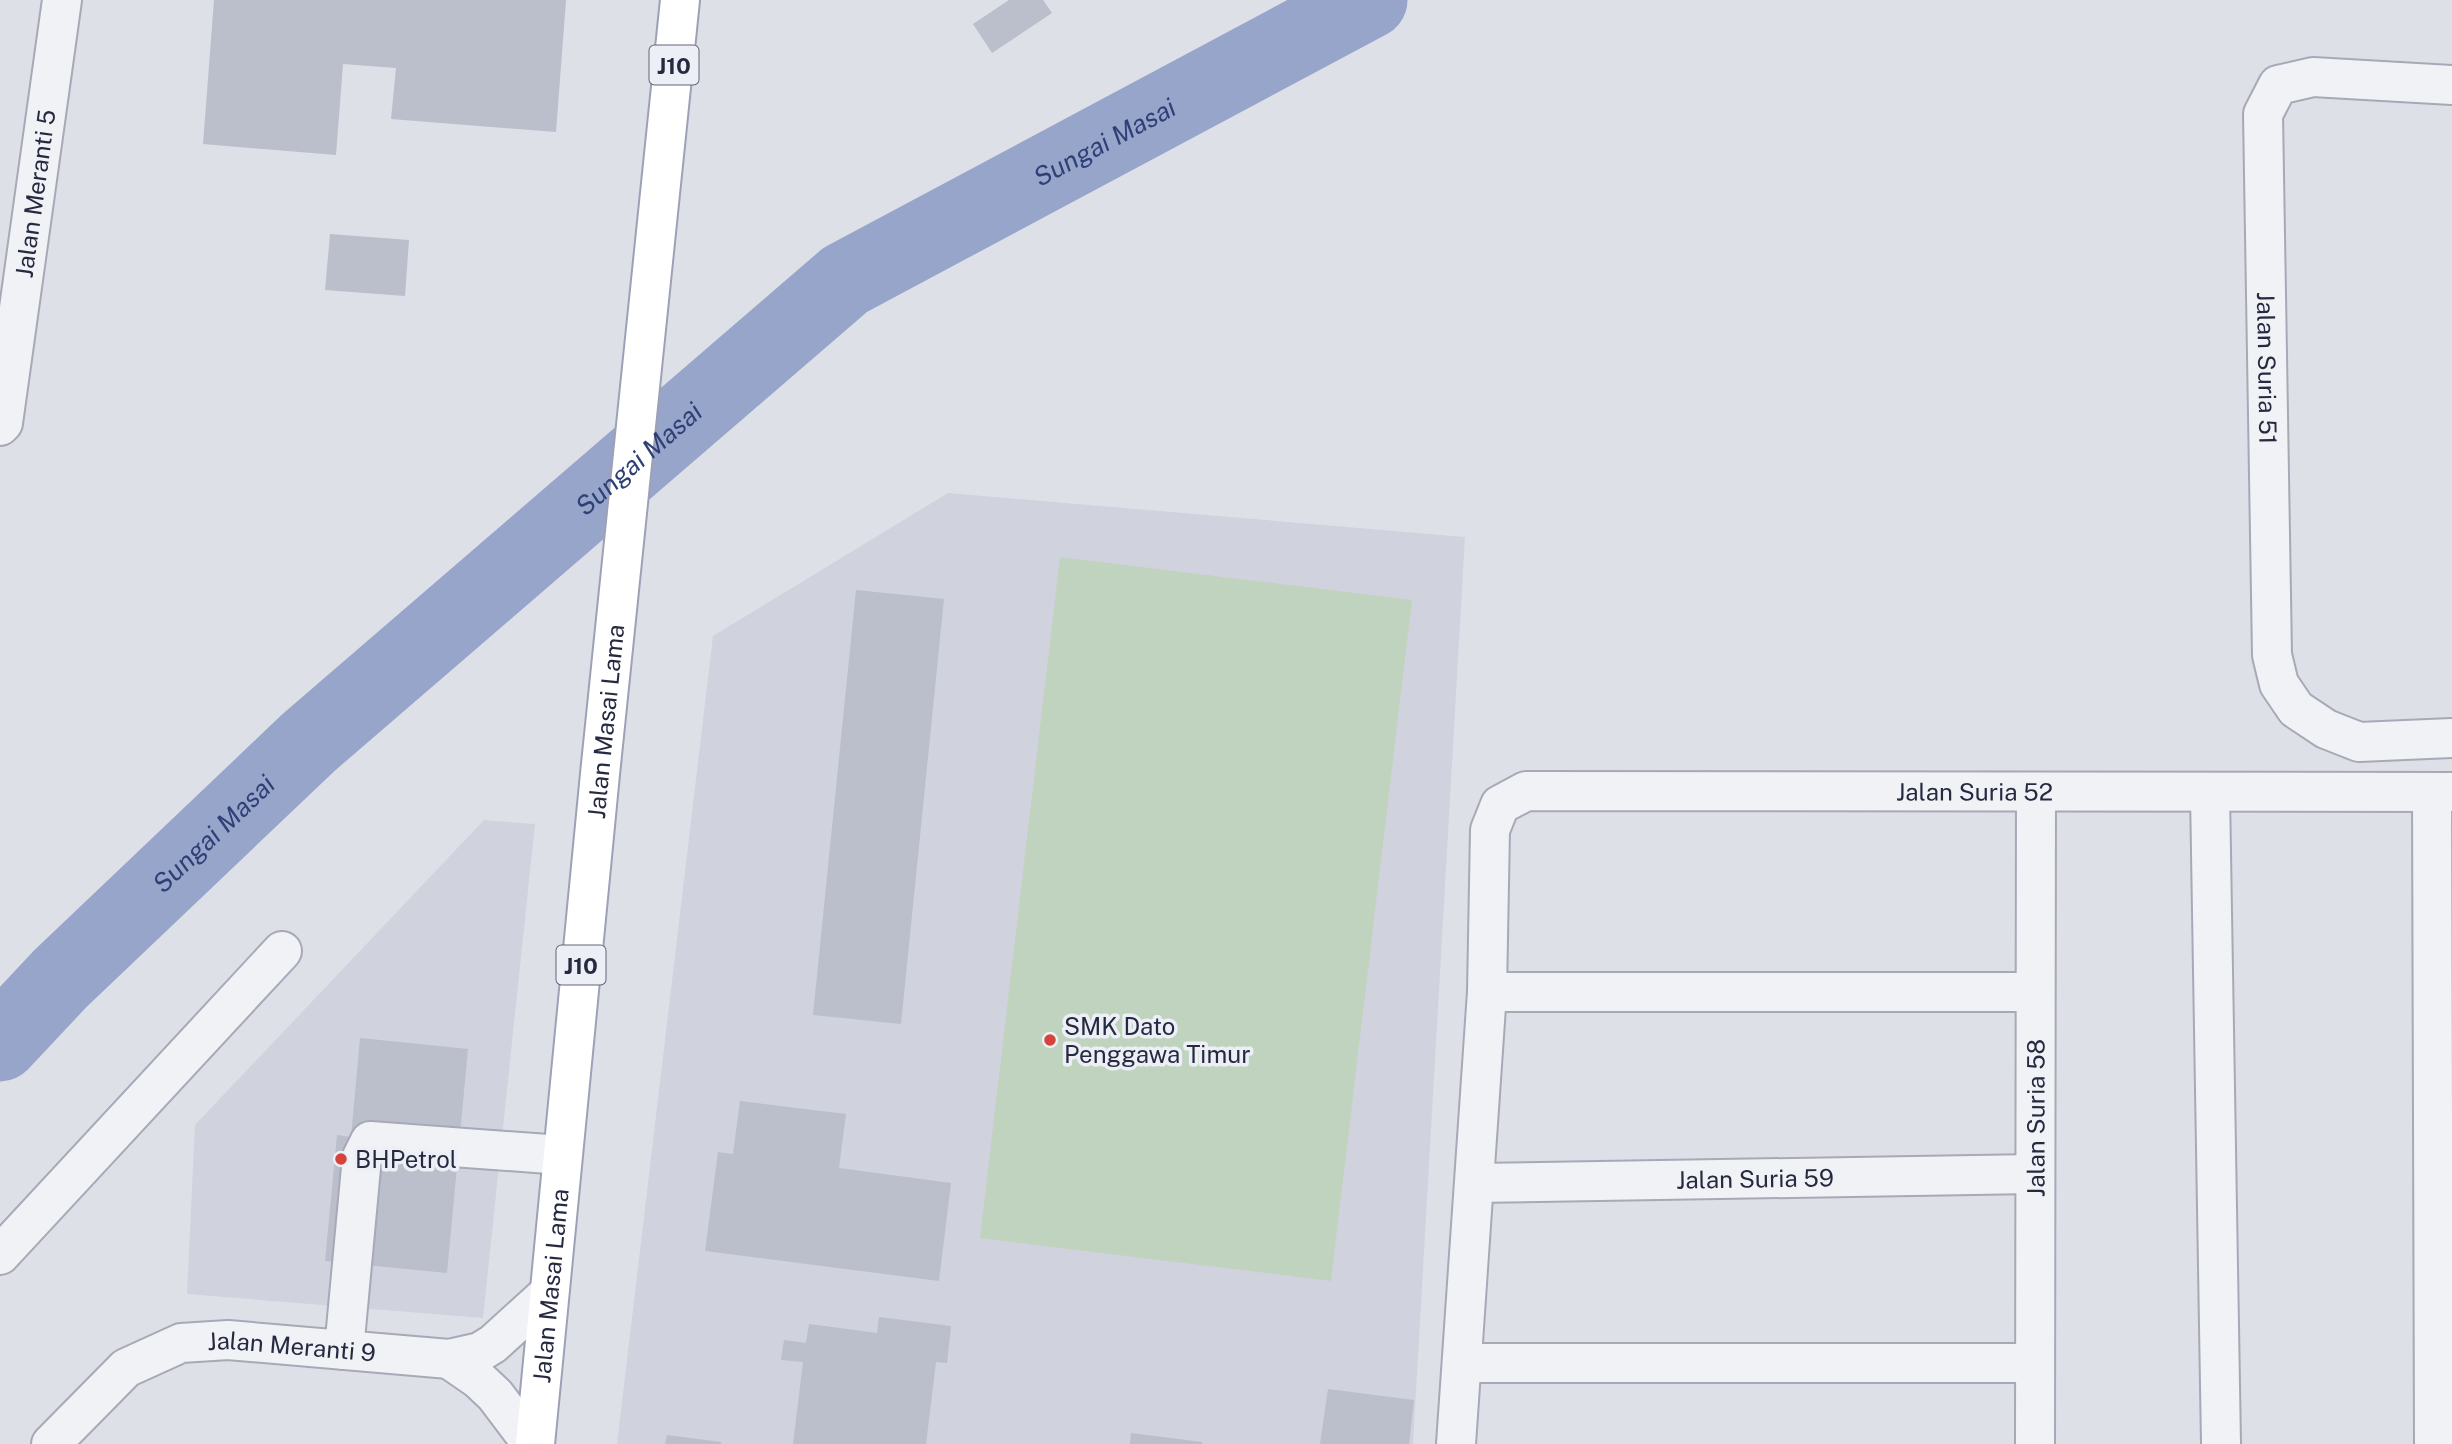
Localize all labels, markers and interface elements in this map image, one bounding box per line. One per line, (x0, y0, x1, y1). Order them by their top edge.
road number: J10 (650, 46, 698, 85)
water label: Sungai Masai (1028, 91, 1181, 192)
street label: Jalan Meranti 5 (9, 108, 61, 279)
street label: Jalan Suria 51 (2252, 292, 2282, 445)
water label: Sungai Masai (569, 395, 708, 521)
street label: Jalan Masai Lama (582, 623, 629, 820)
water label: Sungai Masai (146, 768, 281, 899)
street label: Jalan Suria 52 (1896, 777, 2053, 806)
road number: J10 (556, 946, 606, 984)
place label: SMK Dato Penggawa Timur (1064, 1012, 1251, 1068)
marker: SMK Dato Penggawa Timur (1042, 1032, 1058, 1048)
street label: Jalan Suria 58 (2021, 1039, 2050, 1197)
place label: BHPetrol (355, 1145, 457, 1173)
marker: BHPetrol (333, 1151, 349, 1167)
street label: Jalan Suria 59 (1676, 1163, 1834, 1194)
street label: Jalan Masai Lama (527, 1187, 574, 1384)
street label: Jalan Meranti 9 (206, 1326, 377, 1367)

